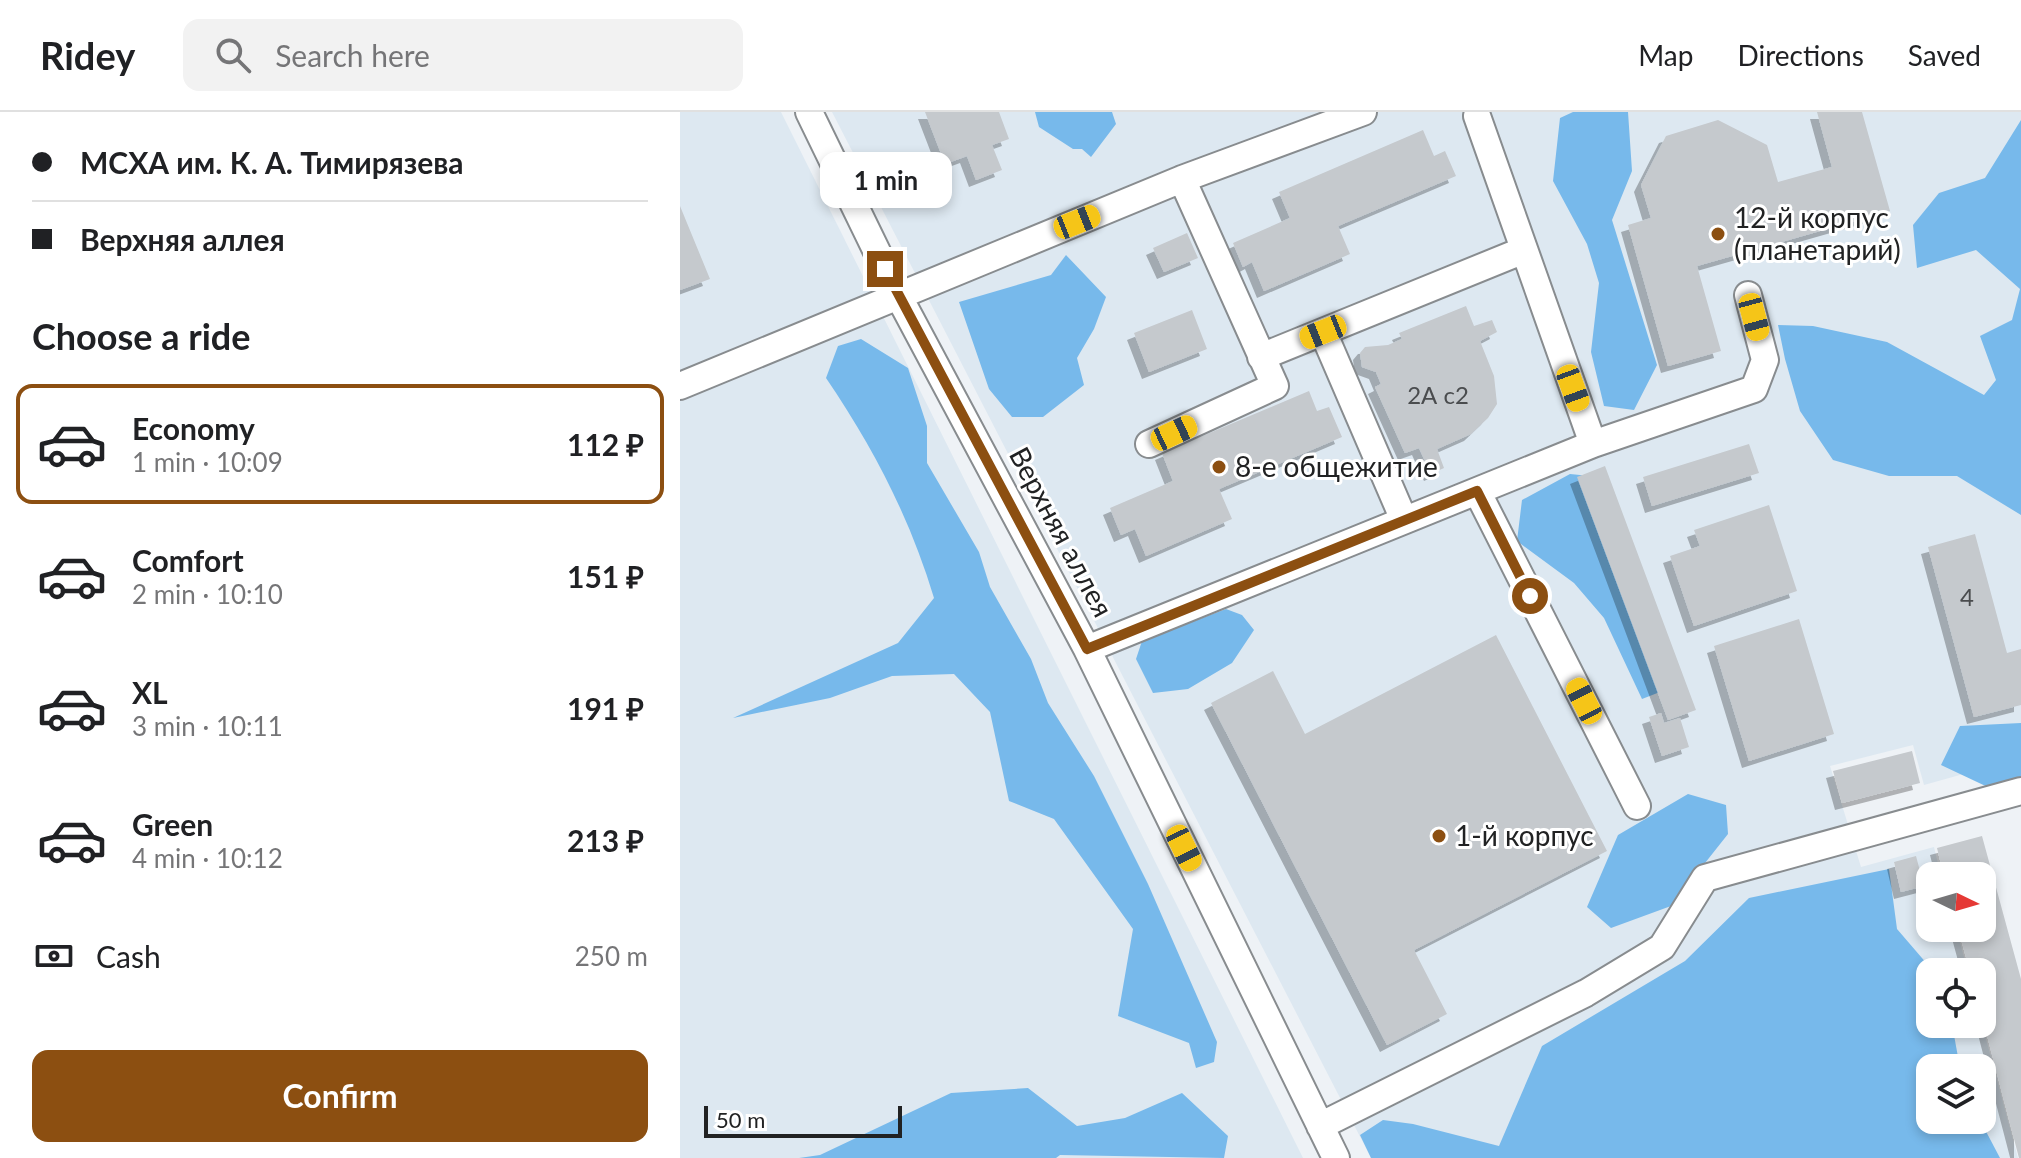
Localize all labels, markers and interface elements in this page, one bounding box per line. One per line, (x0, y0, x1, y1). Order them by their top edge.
search box (183, 19, 743, 91)
text: Ridey (40, 32, 135, 78)
icon: search (211, 33, 255, 77)
text: Search here (275, 37, 430, 73)
text: Map (1638, 38, 1693, 72)
text: Directions (1737, 38, 1864, 72)
text: Saved (1908, 38, 1981, 72)
text: МСХА им. К. А. Тимирязева (80, 144, 464, 180)
callout: 1 min (819, 153, 951, 209)
text: 1 min (854, 164, 918, 196)
place label: 12-й корпус (планетарий) (1734, 200, 1901, 266)
car (1050, 202, 1104, 242)
text: Верхняя аллея (80, 221, 285, 257)
marker: 12-й корпус (планетарий) (1709, 225, 1727, 243)
route end (867, 251, 903, 287)
car (1736, 291, 1772, 343)
car (1296, 312, 1350, 352)
text: Choose a ride (32, 314, 251, 358)
car (1554, 361, 1592, 415)
house number: 2А с2 (1407, 380, 1469, 409)
icon: car (36, 408, 108, 480)
text: Economy (132, 410, 255, 446)
car (1147, 412, 1201, 454)
text: 112 ₽ (567, 426, 644, 462)
street label: Верхняя аллея (1003, 441, 1121, 622)
text: 1 min · 10:09 (132, 446, 283, 478)
place label: 8-е общежитие (1235, 449, 1438, 483)
marker: 8-е общежитие (1210, 458, 1228, 476)
icon: car (36, 540, 108, 612)
text: Comfort (132, 542, 244, 578)
text: 151 ₽ (567, 558, 644, 594)
text: 2 min · 10:10 (132, 578, 283, 610)
route start (1512, 578, 1548, 614)
house number: 4 (1960, 582, 1974, 611)
icon: car (36, 672, 108, 744)
text: XL (132, 674, 168, 710)
car (1562, 674, 1606, 728)
text: 191 ₽ (567, 690, 644, 726)
text: 3 min · 10:11 (132, 710, 283, 742)
icon: car (36, 804, 108, 876)
text: Green (132, 806, 213, 842)
place label: 1-й корпус (1455, 818, 1594, 852)
car (1163, 821, 1205, 875)
text: 213 ₽ (567, 822, 644, 858)
marker: 1-й корпус (1430, 827, 1448, 845)
text: 4 min · 10:12 (132, 842, 283, 874)
north arrow (1916, 862, 1996, 942)
map controls (1916, 862, 1996, 1134)
icon: cash (32, 934, 76, 978)
text: Cash (96, 938, 161, 974)
text: 250 m (575, 940, 648, 972)
button: locate (1916, 958, 1996, 1038)
button: Confirm (32, 1050, 648, 1142)
button: layers (1916, 1054, 1996, 1134)
scale bar (704, 1102, 902, 1138)
text: 50 m (716, 1106, 765, 1133)

